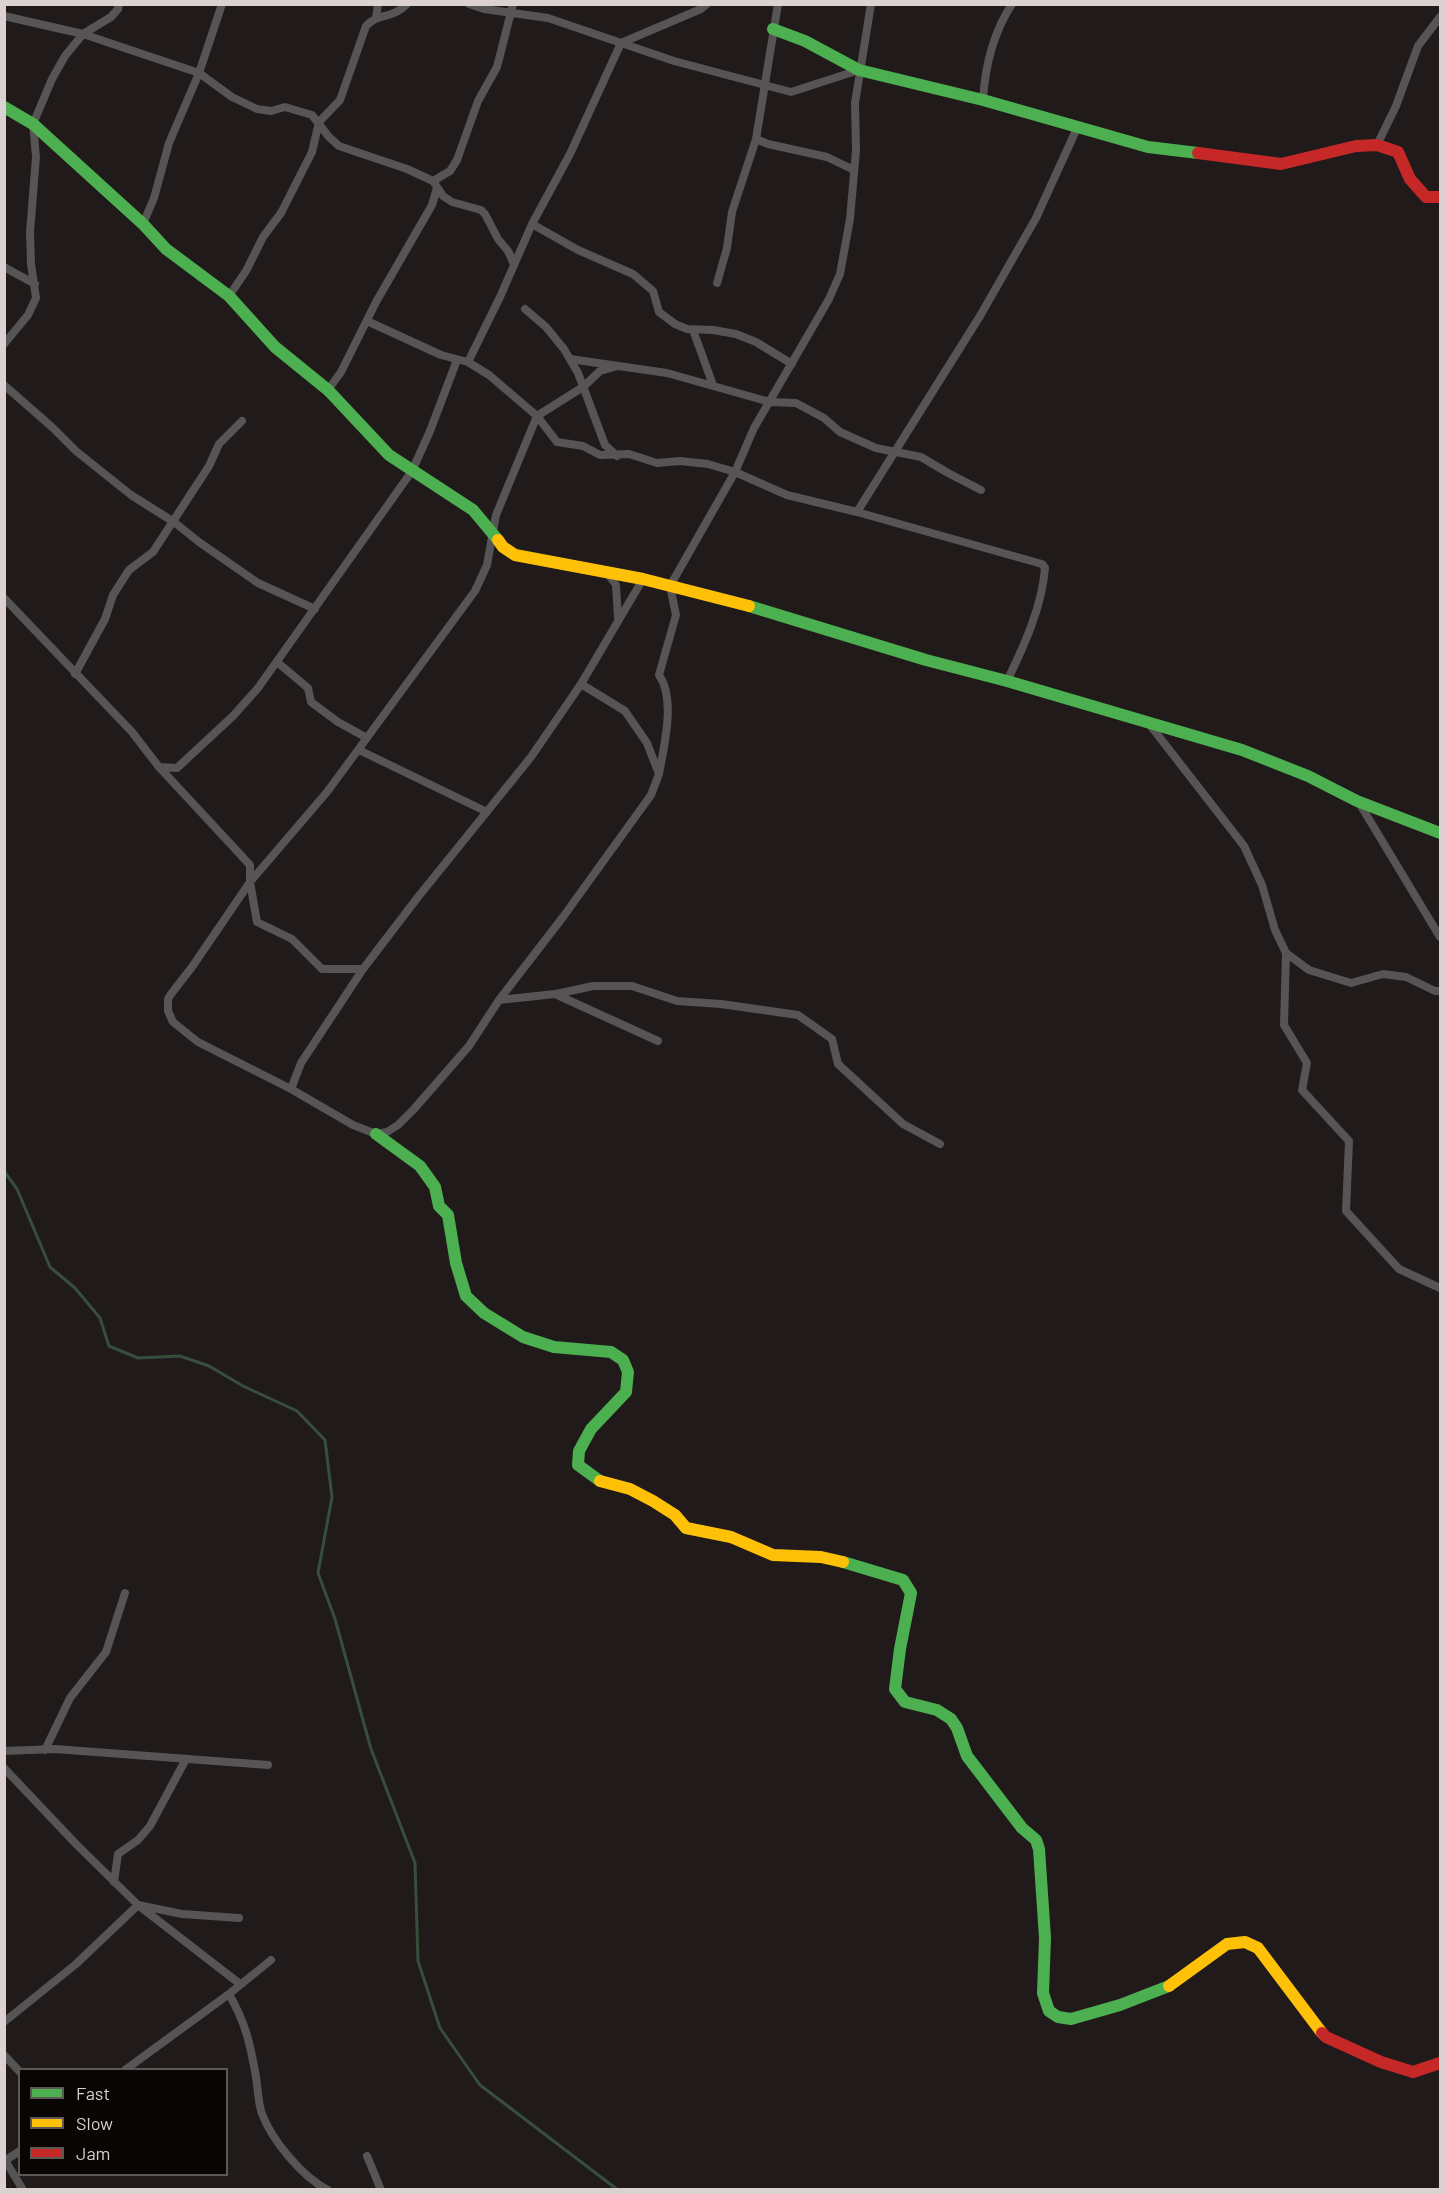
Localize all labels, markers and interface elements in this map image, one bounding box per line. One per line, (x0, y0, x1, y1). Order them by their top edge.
legend (18, 2068, 228, 2176)
text: Fast (76, 2082, 110, 2104)
text: Slow (76, 2112, 113, 2134)
text: Jam (76, 2142, 110, 2164)

